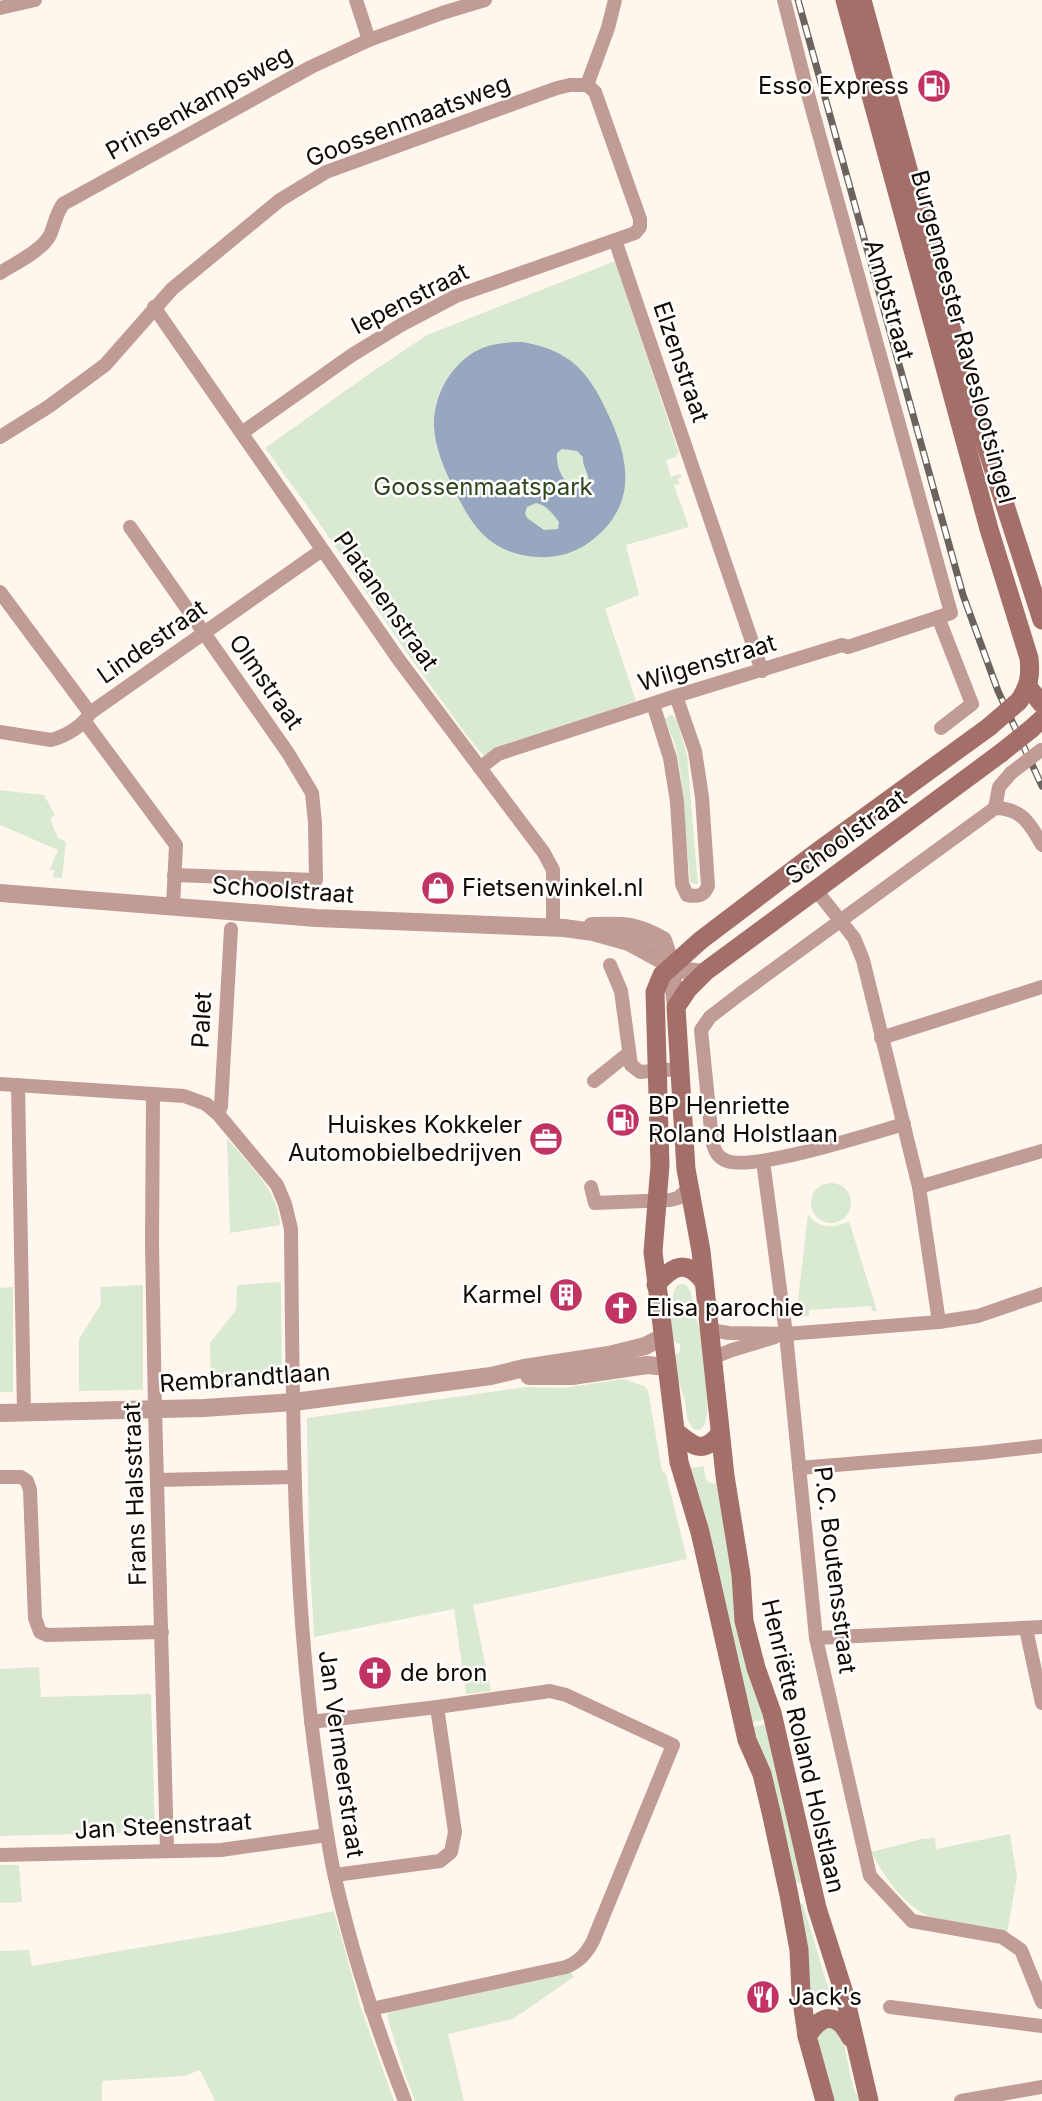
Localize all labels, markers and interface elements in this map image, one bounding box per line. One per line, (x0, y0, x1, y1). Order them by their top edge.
street label: Prinsenkampsweg (101, 39, 297, 166)
fuel station icon: Esso Express (915, 67, 953, 105)
street label: Goossenmaatsweg (302, 68, 514, 173)
place label: Esso Express (758, 71, 909, 100)
street label: Burgemeester Raveslootsingel (905, 167, 1022, 507)
street label: Ambtstraat (858, 236, 921, 364)
street label: Iepenstraat (346, 257, 473, 340)
street label: Elzenstraat (647, 298, 716, 426)
park label: Goossenmaatspark (373, 472, 593, 501)
street label: Platanenstraat (328, 526, 445, 676)
street label: Lindestraat (92, 593, 212, 690)
street label: Wilgenstraat (634, 628, 779, 697)
street label: Olmstraat (223, 629, 310, 735)
street label: Schoolstraat (780, 783, 912, 890)
shop icon: Fietsenwinkel.nl (419, 869, 457, 907)
street label: Schoolstraat (211, 870, 355, 909)
place label: Fietsenwinkel.nl (462, 873, 643, 902)
street label: Palet (186, 991, 217, 1049)
place label: BP Henriette Roland Holstlaan (648, 1091, 838, 1148)
fuel station icon: BP Henriette Roland Holstlaan (604, 1101, 642, 1139)
place label: Huiskes Kokkeler Automobielbedrijven (288, 1110, 522, 1167)
office icon: Huiskes Kokkeler Automobielbedrijven (527, 1120, 565, 1158)
building icon: Karmel (547, 1276, 585, 1314)
place label: Karmel (462, 1280, 542, 1309)
church icon: Elisa parochie (602, 1289, 640, 1327)
place label: Elisa parochie (646, 1293, 804, 1322)
street label: Rembrandtlaan (158, 1357, 331, 1398)
street label: Frans Halsstraat (117, 1402, 152, 1586)
street label: P.C. Boutensstraat (808, 1465, 863, 1675)
street label: Henriëtte Roland Holstlaan (756, 1596, 851, 1896)
street label: Jan Vermeerstraat (313, 1648, 370, 1860)
church icon: de bron (356, 1654, 394, 1692)
place label: de bron (400, 1658, 487, 1687)
street label: Jan Steenstraat (74, 1806, 253, 1845)
restaurant icon: Jack's (744, 1978, 782, 2016)
place label: Jack's (788, 1982, 862, 2011)

